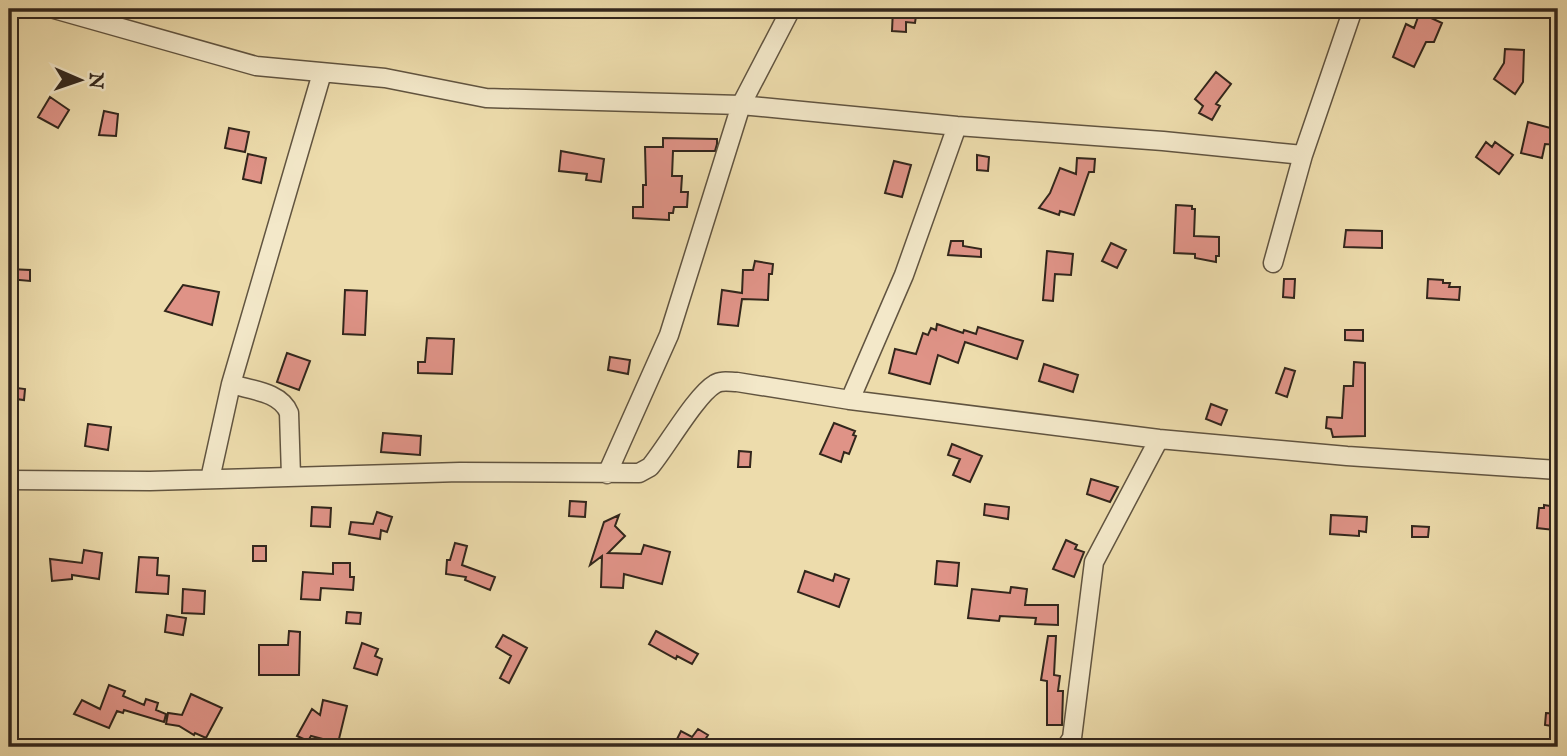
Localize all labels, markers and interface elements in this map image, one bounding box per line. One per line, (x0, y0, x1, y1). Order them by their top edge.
north arrow (46, 46, 116, 116)
text: N (83, 71, 107, 90)

